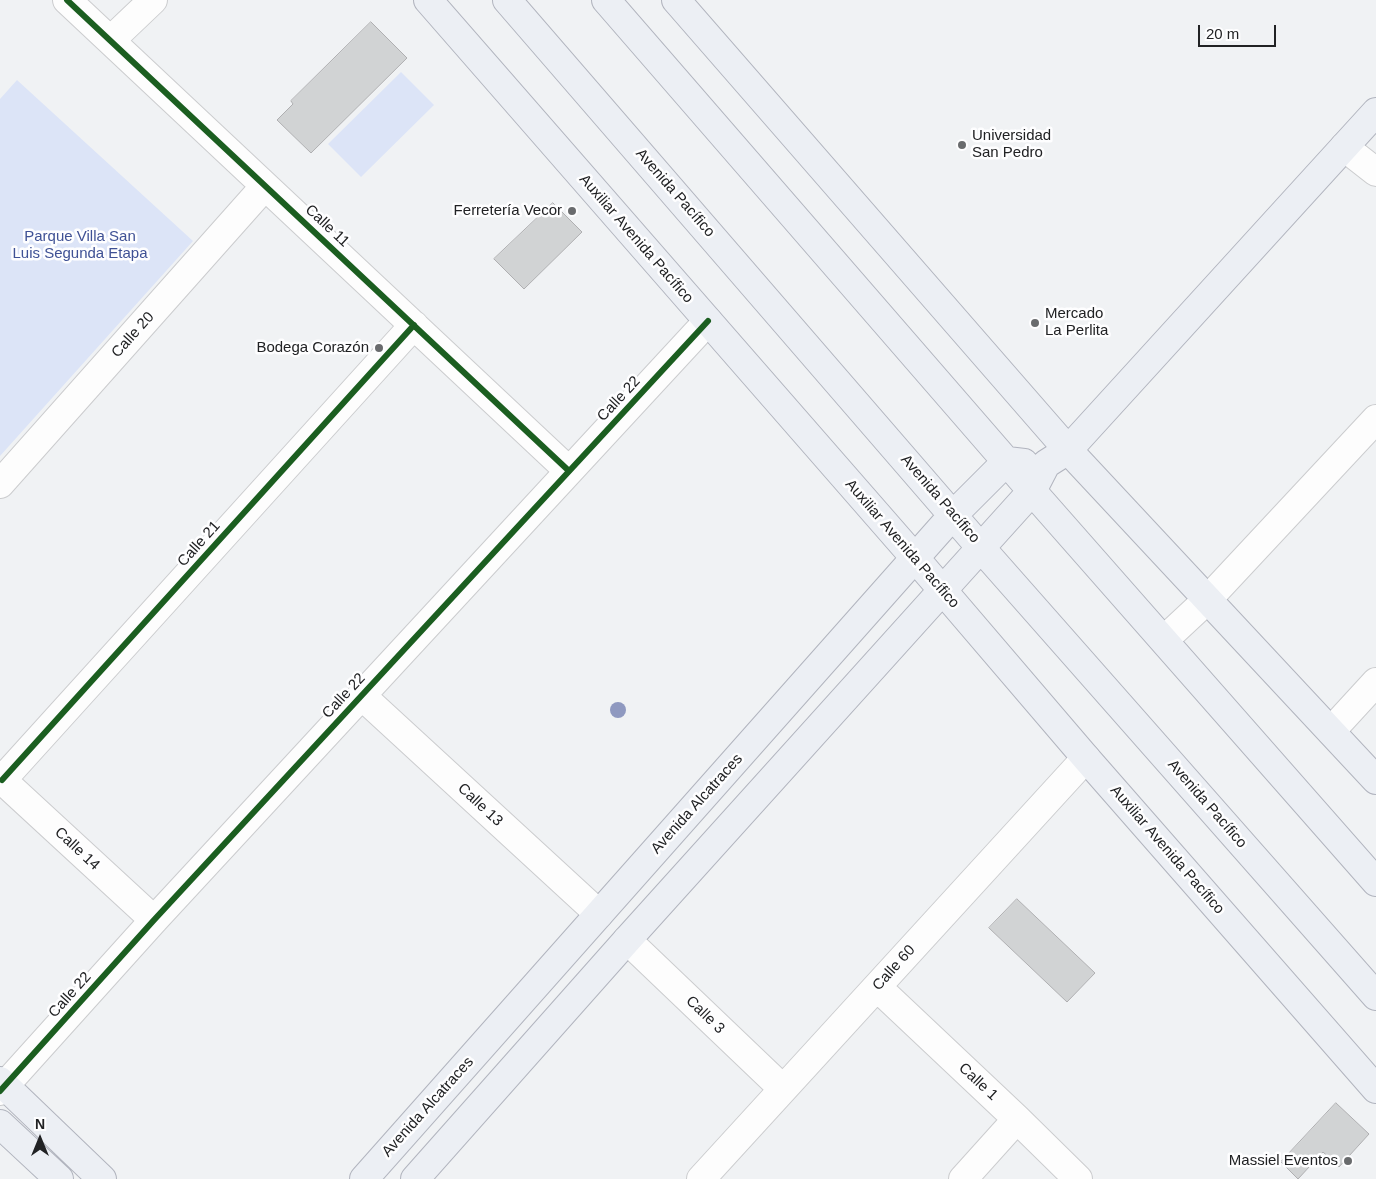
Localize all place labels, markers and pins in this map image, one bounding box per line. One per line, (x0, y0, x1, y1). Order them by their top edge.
place label: Universidad San Pedro (972, 127, 1051, 162)
marker: Universidad San Pedro (956, 139, 968, 151)
place label: Ferretería Vecor (454, 202, 562, 220)
marker: Ferretería Vecor (566, 205, 578, 217)
place label: Mercado La Perlita (1045, 305, 1108, 340)
marker: Mercado La Perlita (1029, 317, 1041, 329)
place label: Bodega Corazón (256, 339, 369, 357)
marker: Bodega Corazón (373, 342, 385, 354)
place label: Massiel Eventos (1229, 1152, 1338, 1170)
marker: Massiel Eventos (1342, 1155, 1354, 1167)

